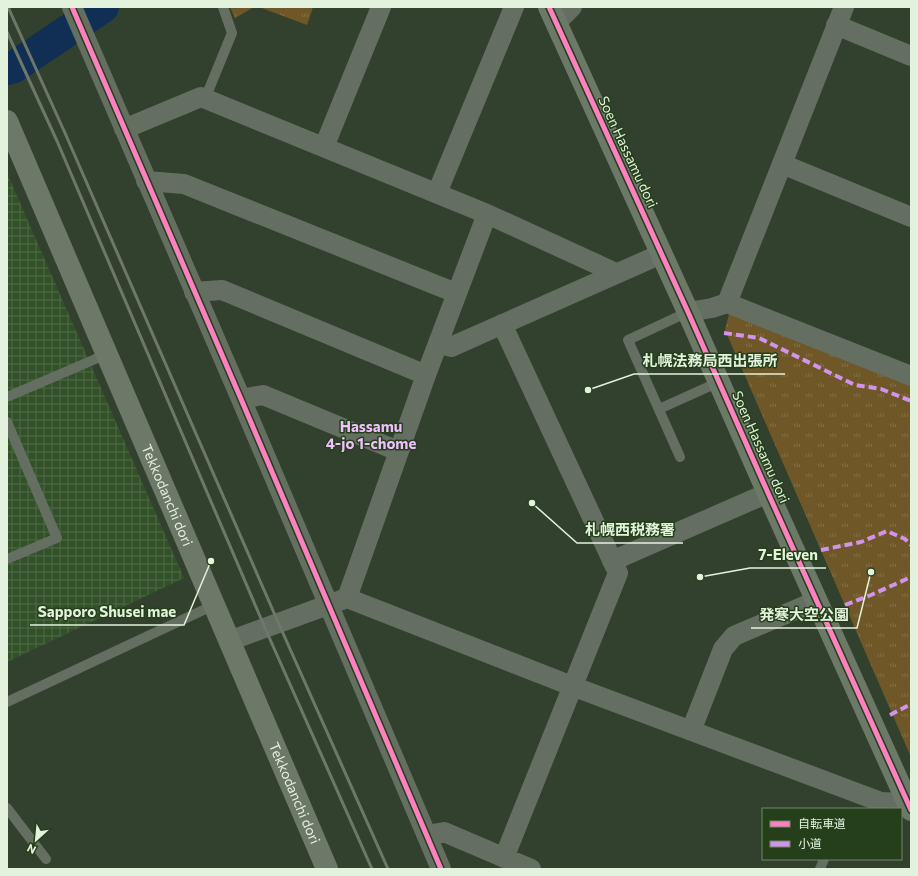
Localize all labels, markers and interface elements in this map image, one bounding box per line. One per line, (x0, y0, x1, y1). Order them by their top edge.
street label: Soen Hassamu dori (595, 93, 662, 210)
callout: 札幌法務局西出張所 (634, 347, 785, 374)
text: 札幌法務局西出張所 (642, 351, 778, 369)
street label: Soen Hassamu dori (729, 388, 794, 505)
district label: Hassamu 4-jo 1-chome (326, 417, 416, 452)
street label: Tekkodanchi dori (138, 442, 197, 548)
callout: 札幌西税務署 (577, 516, 683, 543)
text: 札幌西税務署 (585, 520, 675, 538)
callout: 7-Eleven (750, 541, 826, 568)
text: 7-Eleven (758, 545, 818, 563)
callout: Sapporo Shusei mae (30, 598, 184, 625)
callout: 発寒大空公園 (751, 601, 857, 628)
text: Sapporo Shusei mae (38, 602, 176, 620)
text: 発寒大空公園 (759, 605, 849, 623)
street label: Tekkodanchi dori (266, 739, 324, 846)
legend (762, 808, 902, 860)
text: 自転車道 (798, 816, 846, 830)
north arrow (16, 820, 56, 860)
text: 小道 (798, 836, 822, 850)
text: N (25, 842, 38, 857)

